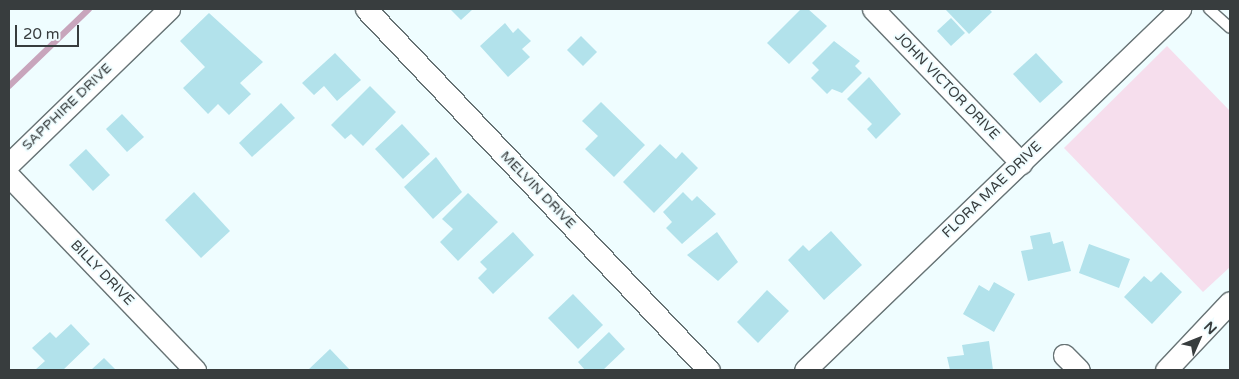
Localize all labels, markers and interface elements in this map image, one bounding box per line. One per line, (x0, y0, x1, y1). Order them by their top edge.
scale bar (18, 15, 81, 47)
text: 20 m (23, 25, 60, 43)
street label: JOHN VICTOR DRIVE (891, 29, 1003, 143)
street label: SAPPHIRE DRIVE (19, 60, 115, 154)
street label: FLORA MAE DRIVE (939, 138, 1045, 242)
street label: MELVIN DRIVE (497, 148, 579, 232)
street label: BILLY DRIVE (67, 237, 137, 309)
north arrow (1174, 314, 1224, 364)
text: N (1200, 318, 1220, 338)

